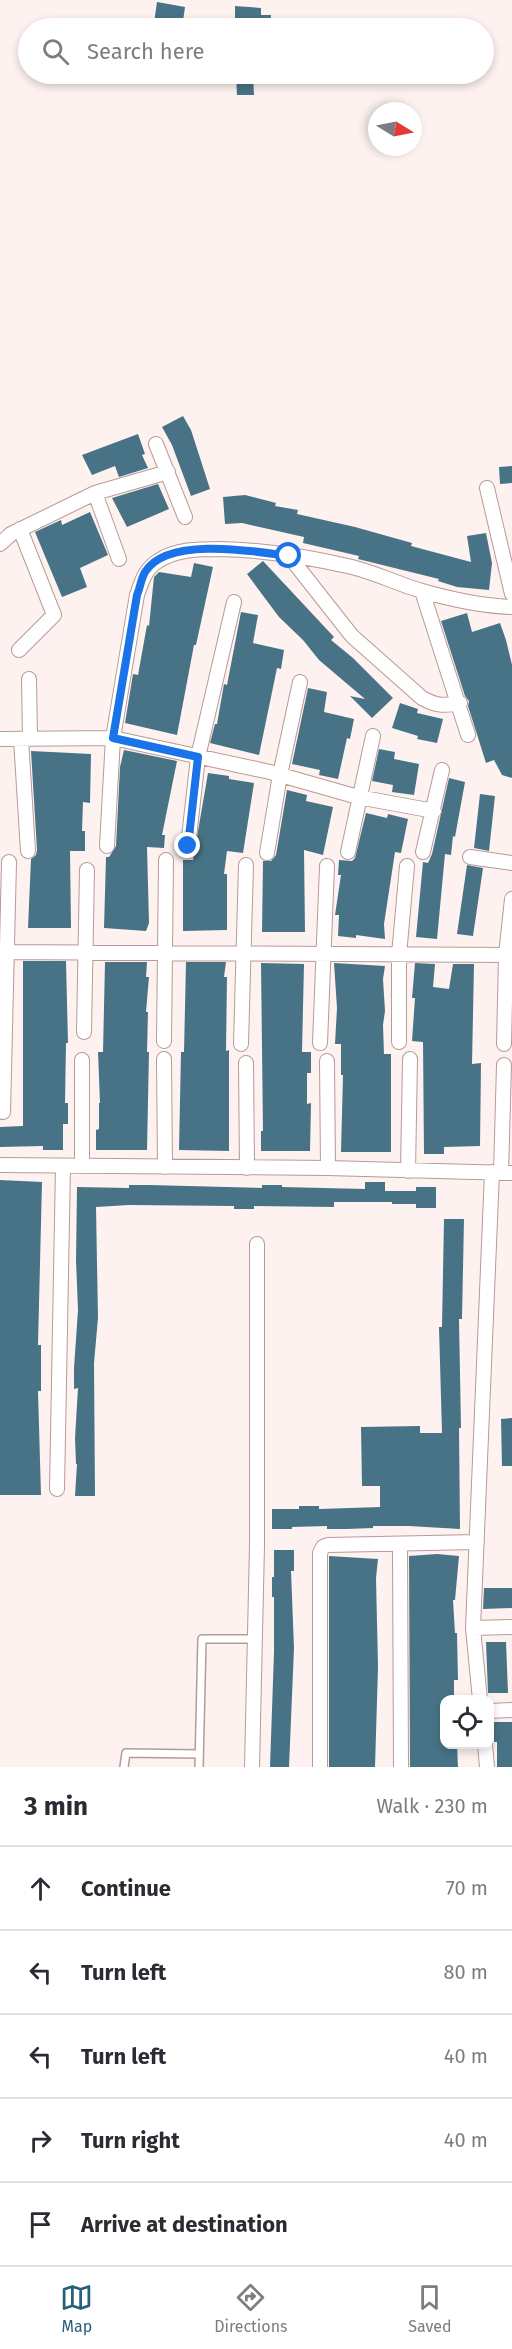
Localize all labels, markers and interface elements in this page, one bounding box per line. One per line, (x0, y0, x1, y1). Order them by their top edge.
search box (18, 18, 494, 84)
icon: search (39, 35, 72, 68)
text: Search here (87, 38, 205, 65)
north arrow (368, 102, 422, 156)
route start (275, 542, 301, 568)
route end (174, 832, 200, 858)
map controls (440, 1695, 494, 1749)
button: locate (440, 1695, 494, 1749)
text: 3 min (24, 1791, 88, 1822)
text: Walk · 230 m (377, 1794, 488, 1818)
icon: ahead (24, 1872, 57, 1905)
text: Continue (81, 1875, 171, 1902)
text: 70 m (446, 1876, 488, 1900)
icon: left (24, 1956, 57, 1989)
text: Turn left (81, 1959, 166, 1986)
text: 80 m (443, 1960, 488, 1984)
icon: left (24, 2040, 57, 2073)
text: Turn left (81, 2043, 166, 2070)
text: 40 m (444, 2044, 488, 2068)
icon: right (24, 2124, 57, 2157)
text: Turn right (81, 2127, 180, 2154)
text: 40 m (444, 2128, 488, 2152)
icon: arrive (24, 2208, 57, 2241)
text: Arrive at destination (81, 2211, 288, 2238)
tab: Map (60, 2281, 93, 2336)
tab: Directions (214, 2281, 288, 2336)
tab: Saved (408, 2281, 452, 2336)

